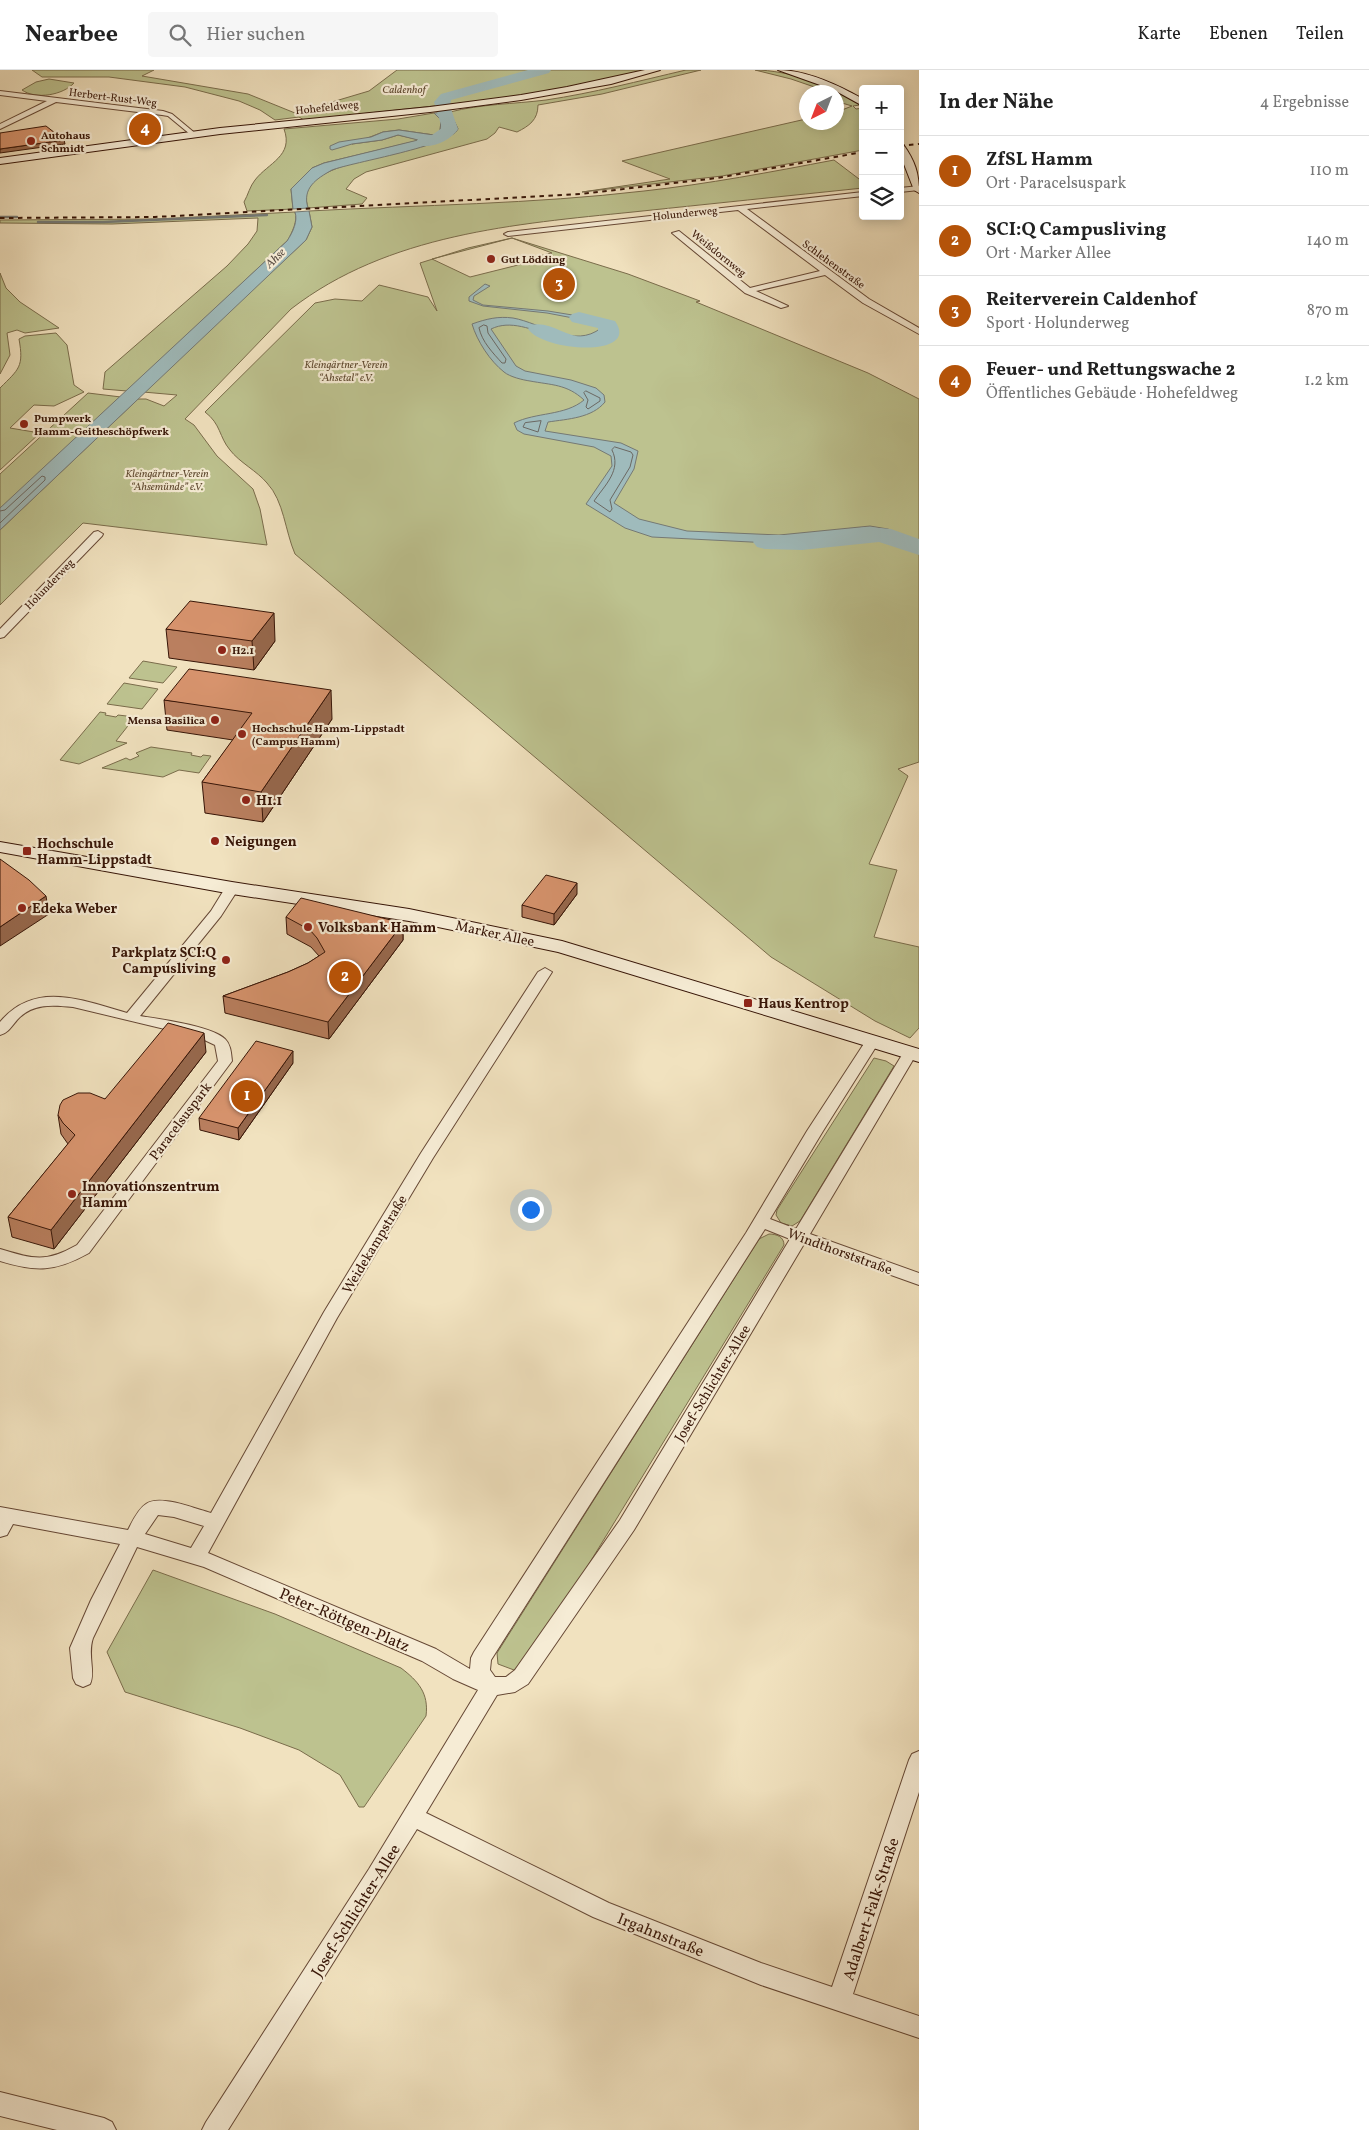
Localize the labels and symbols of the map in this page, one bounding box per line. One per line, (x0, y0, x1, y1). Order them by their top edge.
park label: Caldenhof (382, 83, 429, 98)
north arrow (799, 85, 844, 130)
street label: Herbert-Rust-Weg (68, 86, 158, 111)
street label: Hohefeldweg (295, 98, 360, 119)
pin: 4 (129, 110, 161, 148)
place label: Autohaus Schmidt (41, 129, 90, 157)
marker: Autohaus Schmidt (25, 135, 37, 147)
street label: Holunderweg (652, 204, 719, 225)
street label: Weißdornweg (687, 227, 749, 281)
street label: Schlehenstraße (799, 237, 868, 293)
water label: Ahse (261, 245, 290, 273)
marker: Gut Lödding (485, 253, 497, 265)
place label: Gut Lödding (501, 253, 565, 268)
pin: 3 (543, 265, 575, 303)
park label: Kleingärtner-Verein “Ahsetal” e.V. (304, 358, 388, 386)
place label: Pumpwerk Hamm-Geitheschöpfwerk (34, 412, 169, 440)
marker: Pumpwerk Hamm-Geitheschöpfwerk (18, 418, 30, 430)
park label: Kleingärtner-Verein “Ahsemünde” e.V. (125, 467, 209, 495)
street label: Holunderweg (22, 556, 78, 614)
marker: H2.1 (216, 644, 228, 656)
place label: H2.1 (232, 644, 254, 659)
place label: Mensa Basilica (128, 714, 205, 729)
marker: Mensa Basilica (209, 714, 221, 726)
place label: Hochschule Hamm-Lippstadt (Campus Hamm) (252, 722, 405, 750)
marker: Hochschule Hamm-Lippstadt (Campus Hamm) (236, 728, 248, 740)
place label: H1.1 (256, 792, 282, 811)
marker: H1.1 (240, 794, 252, 806)
place label: Neigungen (225, 833, 297, 852)
place label: Hochschule Hamm-Lippstadt (37, 835, 152, 870)
marker: Neigungen (209, 835, 221, 847)
marker: Hochschule Hamm-Lippstadt (21, 845, 33, 857)
place label: Edeka Weber (32, 900, 118, 919)
marker: Edeka Weber (16, 902, 28, 914)
street label: Marker Allee (454, 917, 536, 952)
place label: Volksbank Hamm (318, 919, 437, 938)
marker: Volksbank Hamm (302, 921, 314, 933)
place label: Parkplatz SCI:Q Campusliving (111, 944, 217, 979)
marker: Parkplatz SCI:Q Campusliving (220, 954, 232, 966)
pin: 2 (329, 958, 361, 996)
place label: Haus Kentrop (758, 995, 849, 1014)
marker: Haus Kentrop (742, 997, 754, 1009)
pin: 1 (231, 1077, 263, 1115)
street label: Paracelsuspark (146, 1079, 217, 1165)
place label: Innovationszentrum Hamm (82, 1178, 220, 1213)
marker: Innovationszentrum Hamm (66, 1188, 78, 1200)
street label: Weidekampstraße (338, 1192, 412, 1298)
your location (518, 1197, 544, 1223)
street label: Windthorststraße (784, 1225, 895, 1280)
street label: Josef-Schlichter-Allee (671, 1321, 756, 1446)
street label: Peter-Röttgen-Platz (276, 1583, 413, 1658)
street label: Adalbert-Falk-Straße (838, 1835, 905, 1984)
street label: Josef-Schlichter-Allee (307, 1840, 407, 1982)
street label: Irgahnstraße (614, 1908, 707, 1963)

